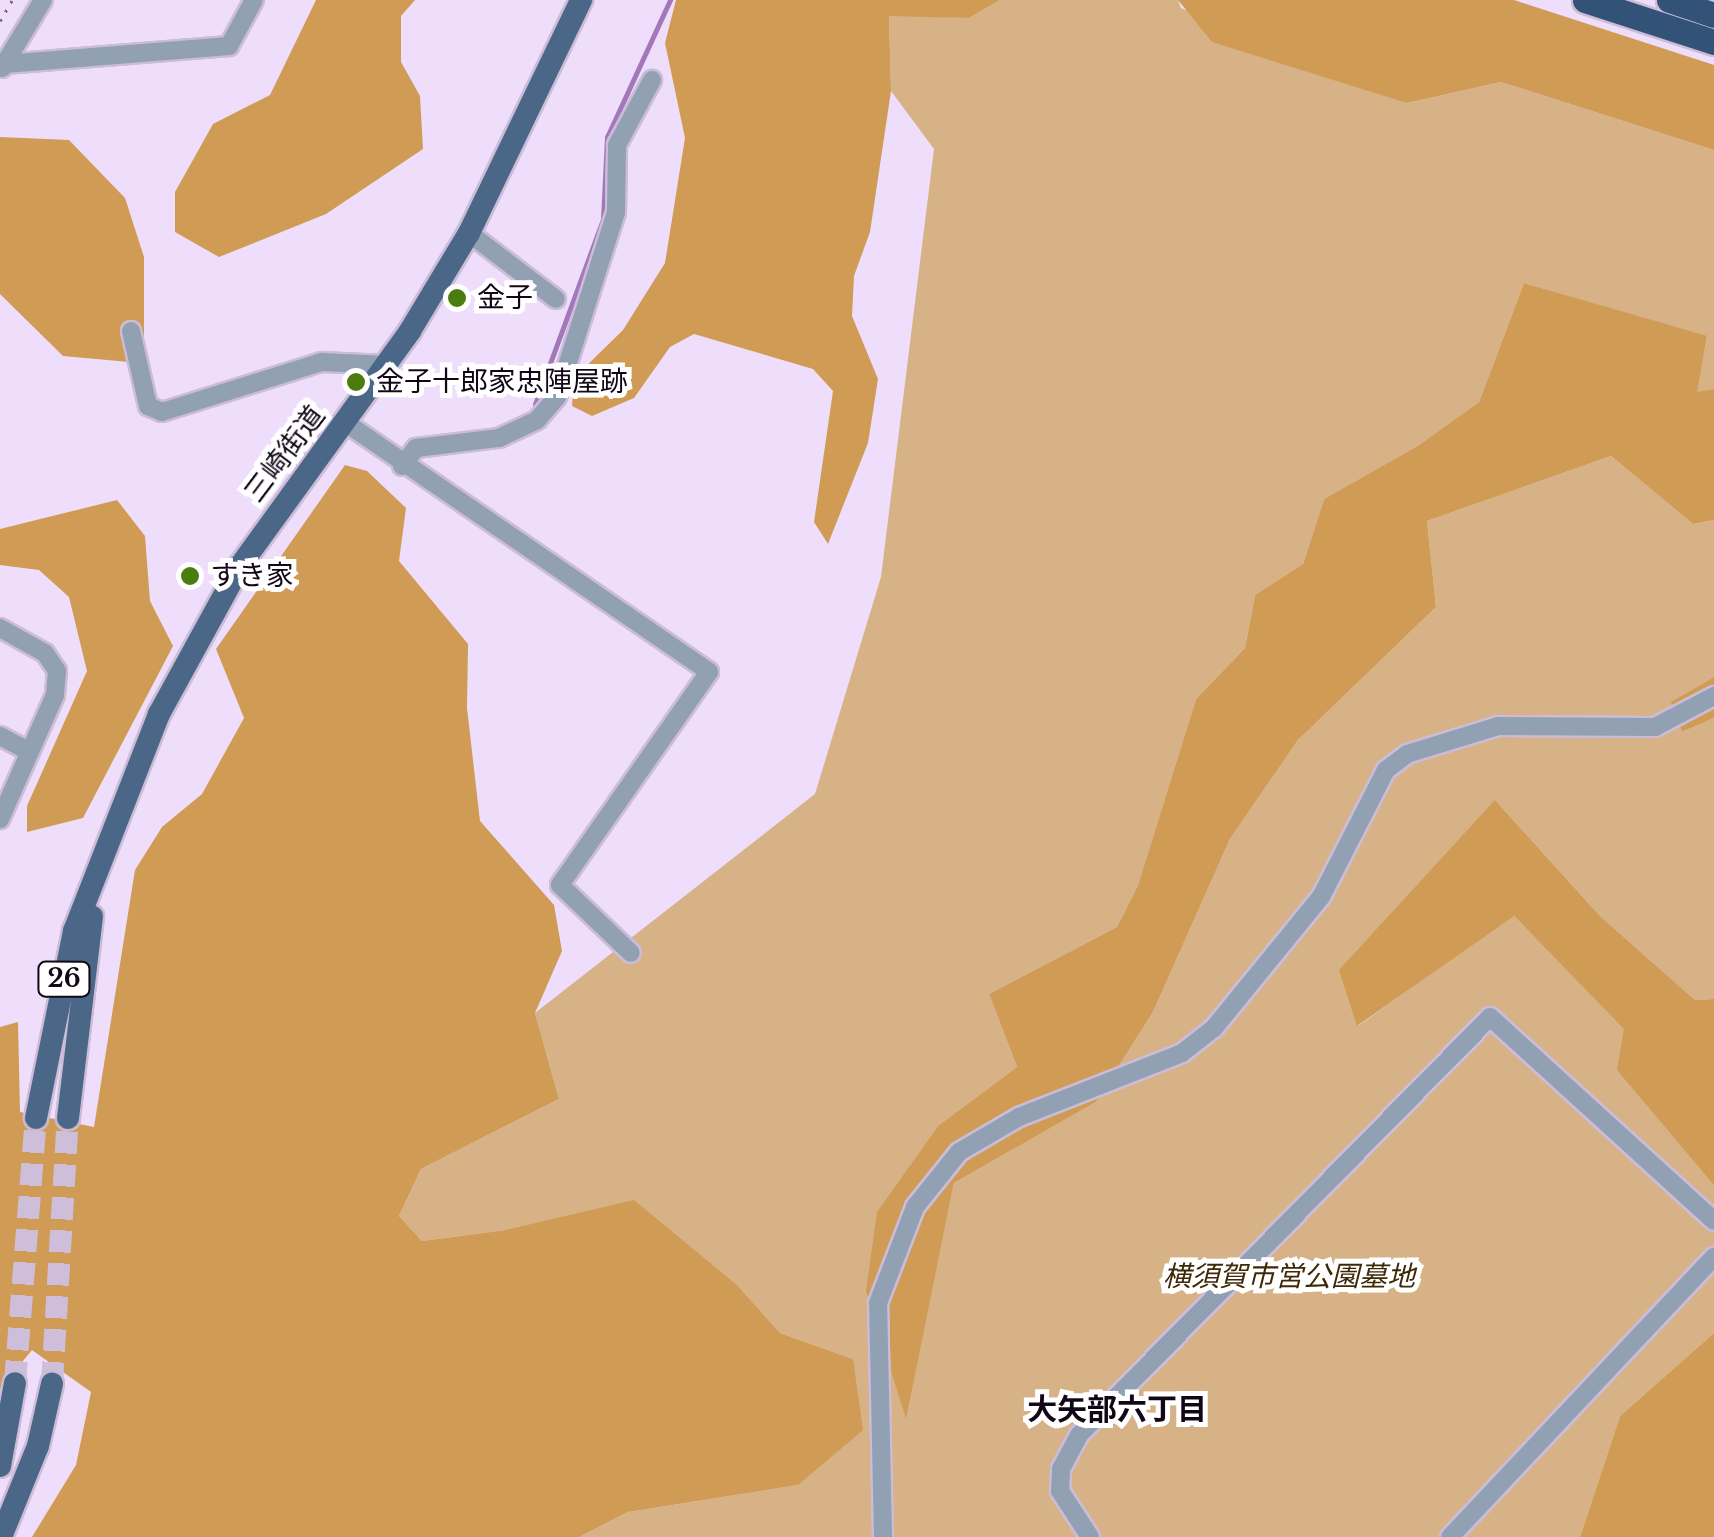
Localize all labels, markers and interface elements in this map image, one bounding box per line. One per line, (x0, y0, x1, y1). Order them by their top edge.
place label: 金子 (477, 281, 533, 315)
marker: 金子 (446, 287, 468, 309)
place label: 金子十郎家忠陣屋跡 (376, 365, 628, 399)
marker: 金子十郎家忠陣屋跡 (345, 371, 367, 393)
street label: 三崎街道 (238, 399, 332, 509)
place label: すき家 (210, 559, 294, 593)
marker: すき家 (179, 565, 201, 587)
road number: 26 (36, 959, 92, 999)
park label: 横須賀市営公園墓地 (1163, 1260, 1415, 1294)
district label: 大矢部六丁目 (1027, 1392, 1207, 1428)

